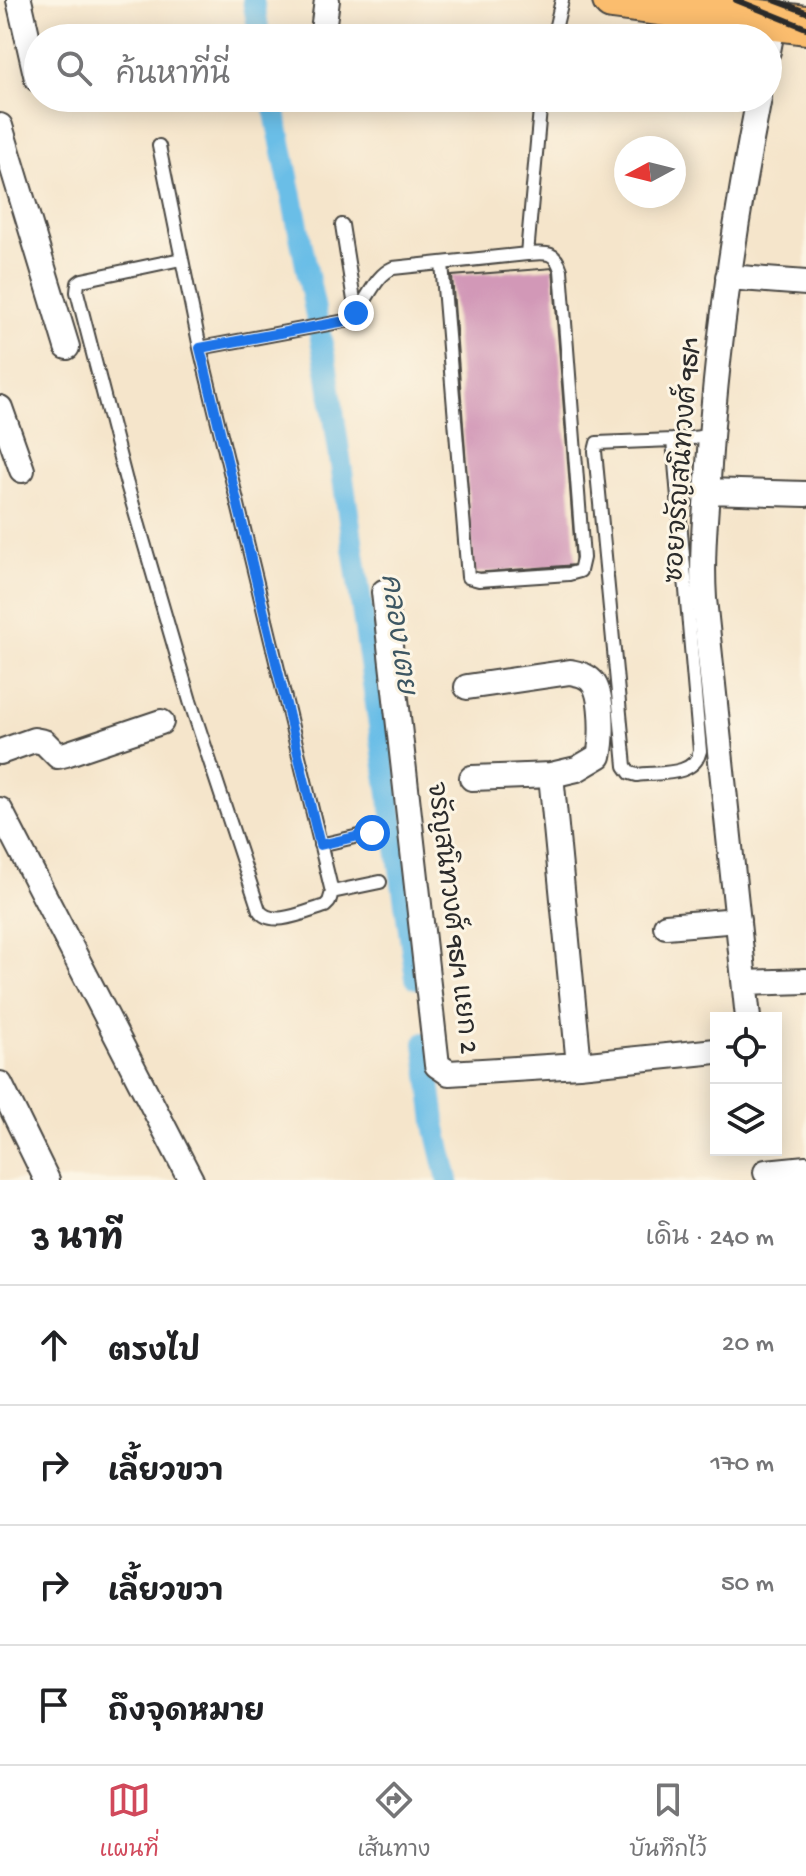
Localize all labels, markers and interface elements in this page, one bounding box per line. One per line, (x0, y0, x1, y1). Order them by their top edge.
search box (24, 24, 782, 112)
icon: search (52, 46, 96, 90)
text: ค้นหาที่นี่ (116, 60, 230, 95)
north arrow (614, 136, 686, 208)
route end (338, 295, 374, 331)
street label: ซอยจรัญสนิทวงศ์ 95/1 (656, 335, 709, 584)
water label: คลอง เตย (371, 572, 421, 699)
street label: จรัญสนิทวงศ์ 95/1 แยก 2 (418, 780, 487, 1056)
route start (354, 815, 390, 851)
map controls (710, 1012, 782, 1156)
button: locate (710, 1012, 782, 1084)
button: layers (710, 1084, 782, 1156)
text: 3 นาที (32, 1222, 123, 1262)
text: เดิน · 240 m (646, 1224, 774, 1255)
icon: ahead (32, 1323, 76, 1367)
text: 20 m (722, 1330, 774, 1361)
text: ตรงไป (108, 1337, 200, 1372)
icon: right (32, 1443, 76, 1487)
text: 170 m (711, 1450, 774, 1481)
text: เลี้ยวขวา (108, 1457, 223, 1492)
icon: right (32, 1563, 76, 1607)
text: 50 m (721, 1570, 774, 1601)
text: เลี้ยวขวา (108, 1577, 223, 1612)
icon: arrive (32, 1683, 76, 1727)
text: ถึงจุดหมาย (108, 1697, 265, 1732)
tab: แผนที่ (99, 1778, 159, 1865)
tab: เส้นทาง (358, 1778, 430, 1865)
tab: บันทึกไว้ (629, 1778, 707, 1865)

